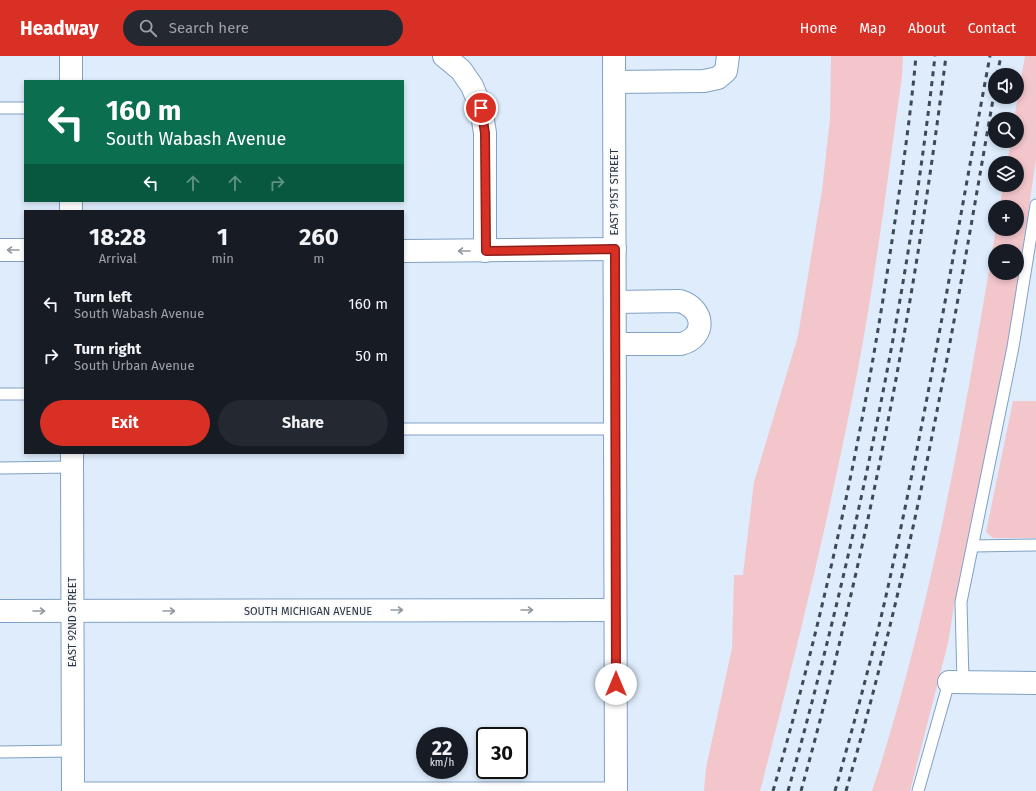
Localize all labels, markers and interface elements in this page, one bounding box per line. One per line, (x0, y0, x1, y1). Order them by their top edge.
search box (123, 10, 403, 46)
text: Headway (20, 17, 99, 40)
icon: search (137, 17, 159, 39)
text: Search here (169, 19, 249, 37)
text: Home (800, 20, 837, 37)
text: Map (859, 20, 886, 37)
text: About (908, 20, 946, 37)
text: Contact (968, 20, 1016, 37)
map controls (988, 68, 1024, 280)
button: sound (988, 68, 1024, 104)
pin (464, 91, 498, 125)
text: 160 m (106, 94, 181, 127)
icon: left (40, 96, 92, 148)
icon: arrive (470, 97, 492, 119)
button: search (988, 112, 1024, 148)
text: South Wabash Avenue (106, 128, 286, 150)
street label: EAST 91ST STREET (608, 148, 621, 235)
button: layers (988, 156, 1024, 192)
icon: left (140, 172, 162, 194)
icon: ahead (182, 172, 204, 194)
icon: ahead (224, 172, 246, 194)
icon: right (266, 172, 288, 194)
button: + (988, 200, 1024, 236)
text: 18:28 (89, 223, 146, 251)
text: 1 (217, 223, 228, 251)
text: 260 (299, 223, 339, 251)
button: − (988, 244, 1024, 280)
one-way arrow (6, 246, 19, 254)
one-way arrow (458, 247, 471, 255)
text: Arrival (99, 251, 137, 266)
text: min (211, 251, 234, 266)
text: m (313, 251, 324, 266)
text: Turn left (74, 288, 132, 306)
icon: left (40, 293, 62, 315)
text: 160 m (348, 295, 388, 313)
text: South Wabash Avenue (74, 306, 204, 321)
text: Turn right (74, 340, 141, 358)
icon: right (40, 345, 62, 367)
text: 50 m (355, 347, 388, 365)
text: South Urban Avenue (74, 358, 195, 373)
button: Exit (40, 400, 210, 446)
button: Share (218, 400, 388, 446)
street label: EAST 92ND STREET (66, 576, 79, 667)
street label: SOUTH MICHIGAN AVENUE (244, 605, 372, 618)
one-way arrow (390, 606, 403, 614)
one-way arrow (520, 606, 533, 614)
one-way arrow (32, 607, 45, 615)
one-way arrow (162, 607, 175, 615)
position arrow (595, 663, 637, 705)
speed limit sign: 30 (476, 727, 528, 779)
text: 22 (432, 736, 452, 760)
text: km/h (430, 757, 454, 769)

